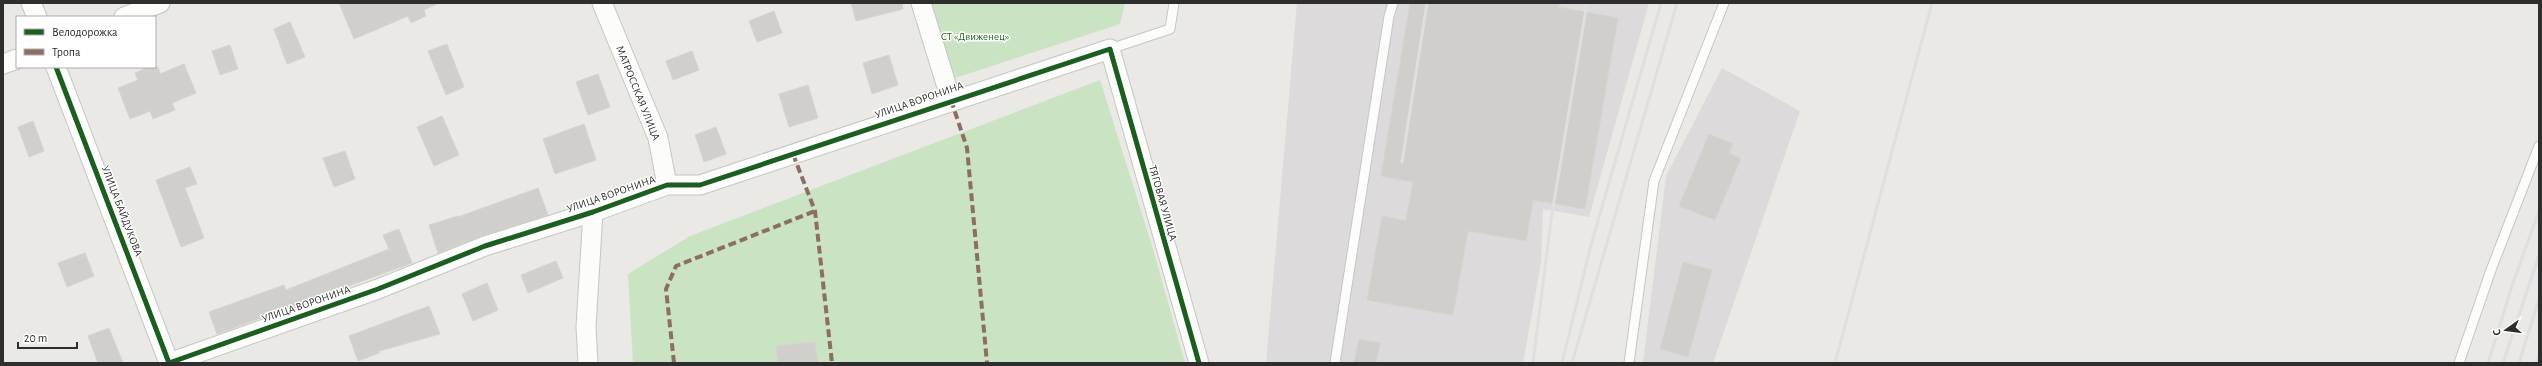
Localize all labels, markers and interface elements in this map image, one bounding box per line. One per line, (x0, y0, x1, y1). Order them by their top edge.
legend (16, 16, 156, 68)
text: Велодорожка (52, 26, 118, 38)
park label: СТ «Движенец» (941, 31, 1009, 42)
street label: МАТРОССКАЯ УЛИЦА (614, 44, 662, 142)
text: Тропа (52, 46, 81, 58)
street label: УЛИЦА ВОРОНИНА (873, 80, 965, 120)
street label: УЛИЦА БАЙДУКОВА (100, 164, 145, 258)
street label: ТЯГОВАЯ УЛИЦА (1147, 164, 1179, 242)
street label: УЛИЦА ВОРОНИНА (565, 174, 657, 214)
street label: УЛИЦА ВОРОНИНА (260, 284, 352, 324)
north arrow (2486, 310, 2526, 350)
scale bar (18, 324, 77, 350)
text: С (2491, 328, 2503, 337)
text: 20 m (24, 332, 47, 344)

